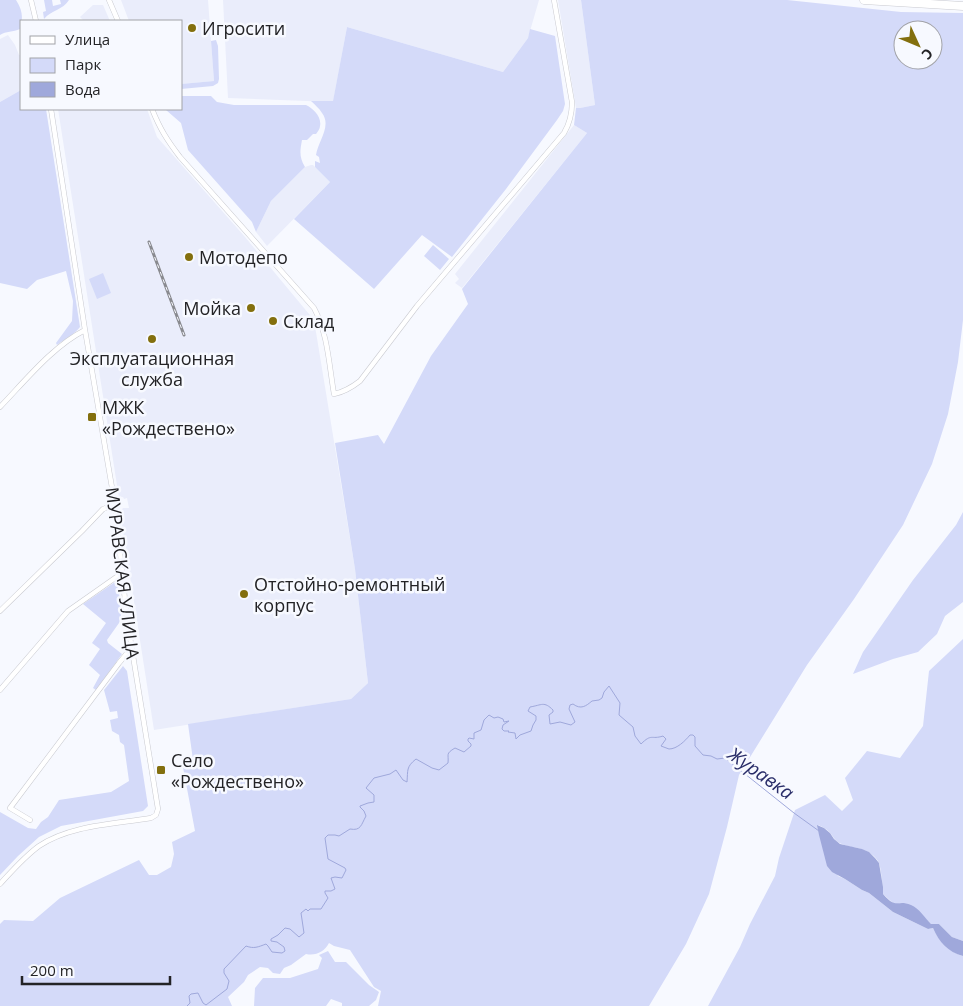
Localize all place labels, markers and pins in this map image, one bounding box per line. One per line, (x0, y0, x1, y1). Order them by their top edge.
place label: Игросити (202, 16, 285, 40)
marker: Игросити (186, 22, 198, 34)
place label: Мотодепо (199, 245, 288, 269)
marker: Мотодепо (183, 251, 195, 263)
place label: Мойка (183, 296, 241, 320)
marker: Мойка (245, 302, 257, 314)
place label: Склад (283, 309, 334, 333)
marker: Склад (267, 315, 279, 327)
marker: Эксплуатационная служба (146, 333, 158, 345)
place label: Эксплуатационная служба (70, 346, 234, 391)
place label: МЖК «Рождествено» (102, 395, 235, 440)
marker: МЖК «Рождествено» (86, 411, 98, 423)
place label: Отстойно-ремонтный корпус (254, 572, 446, 617)
marker: Отстойно-ремонтный корпус (238, 588, 250, 600)
place label: Село «Рождествено» (171, 748, 304, 793)
marker: Село «Рождествено» (155, 764, 167, 776)

